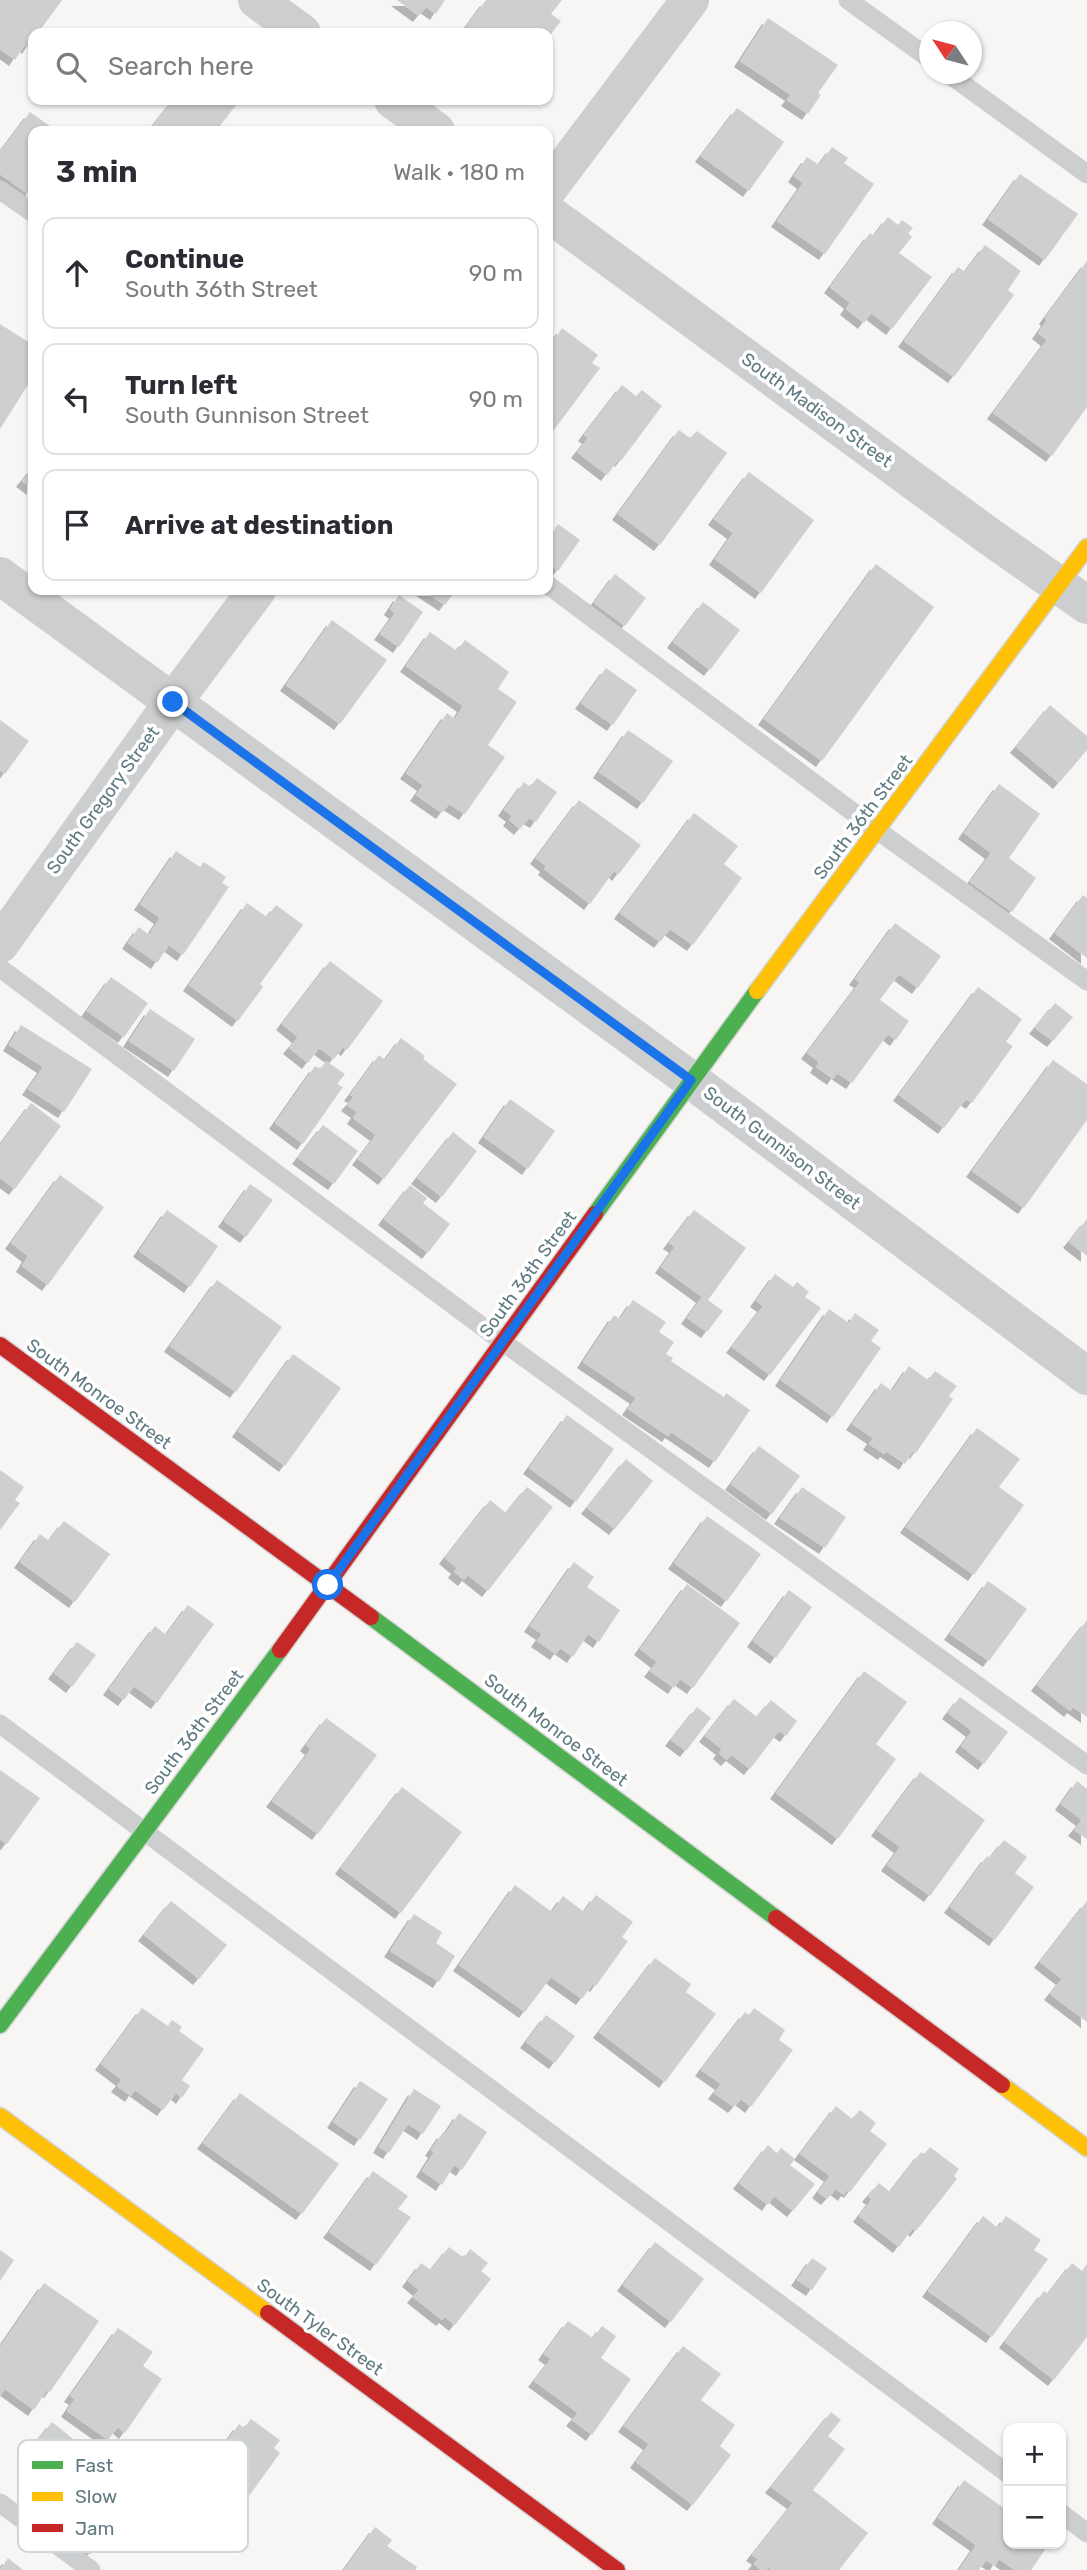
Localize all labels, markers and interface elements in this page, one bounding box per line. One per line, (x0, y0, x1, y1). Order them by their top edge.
north arrow (919, 21, 982, 84)
search box (28, 28, 553, 105)
icon: search (52, 48, 90, 86)
text: Search here (108, 51, 254, 82)
text: 3 min (56, 154, 138, 190)
text: Walk · 180 m (393, 158, 525, 186)
text: Continue (125, 244, 244, 275)
icon: ahead (58, 254, 96, 292)
text: 90 m (469, 259, 523, 287)
text: South 36th Street (125, 275, 318, 303)
street label: South Madison Street (737, 348, 897, 472)
text: Turn left (125, 370, 237, 401)
icon: left (58, 380, 96, 418)
text: 90 m (469, 385, 523, 413)
text: South Gunnison Street (125, 401, 369, 429)
icon: arrive (58, 506, 96, 544)
text: Arrive at destination (125, 510, 393, 541)
route end (157, 686, 188, 717)
street label: South Gregory Street (42, 722, 164, 878)
street label: South 36th Street (809, 750, 917, 884)
street label: South Gunnison Street (699, 1082, 865, 1214)
street label: South 36th Street (475, 1206, 581, 1342)
street label: South Monroe Street (22, 1334, 176, 1454)
route start (312, 1569, 343, 1600)
street label: South 36th Street (140, 1665, 248, 1799)
street label: South Monroe Street (480, 1669, 632, 1791)
street label: South Tyler Street (253, 2274, 387, 2380)
map controls (1003, 2423, 1066, 2549)
button: + (1003, 2423, 1066, 2486)
legend (18, 2440, 248, 2552)
text: Fast (75, 2454, 114, 2477)
text: Slow (75, 2485, 117, 2508)
button: − (1003, 2486, 1066, 2549)
text: Jam (75, 2517, 114, 2540)

